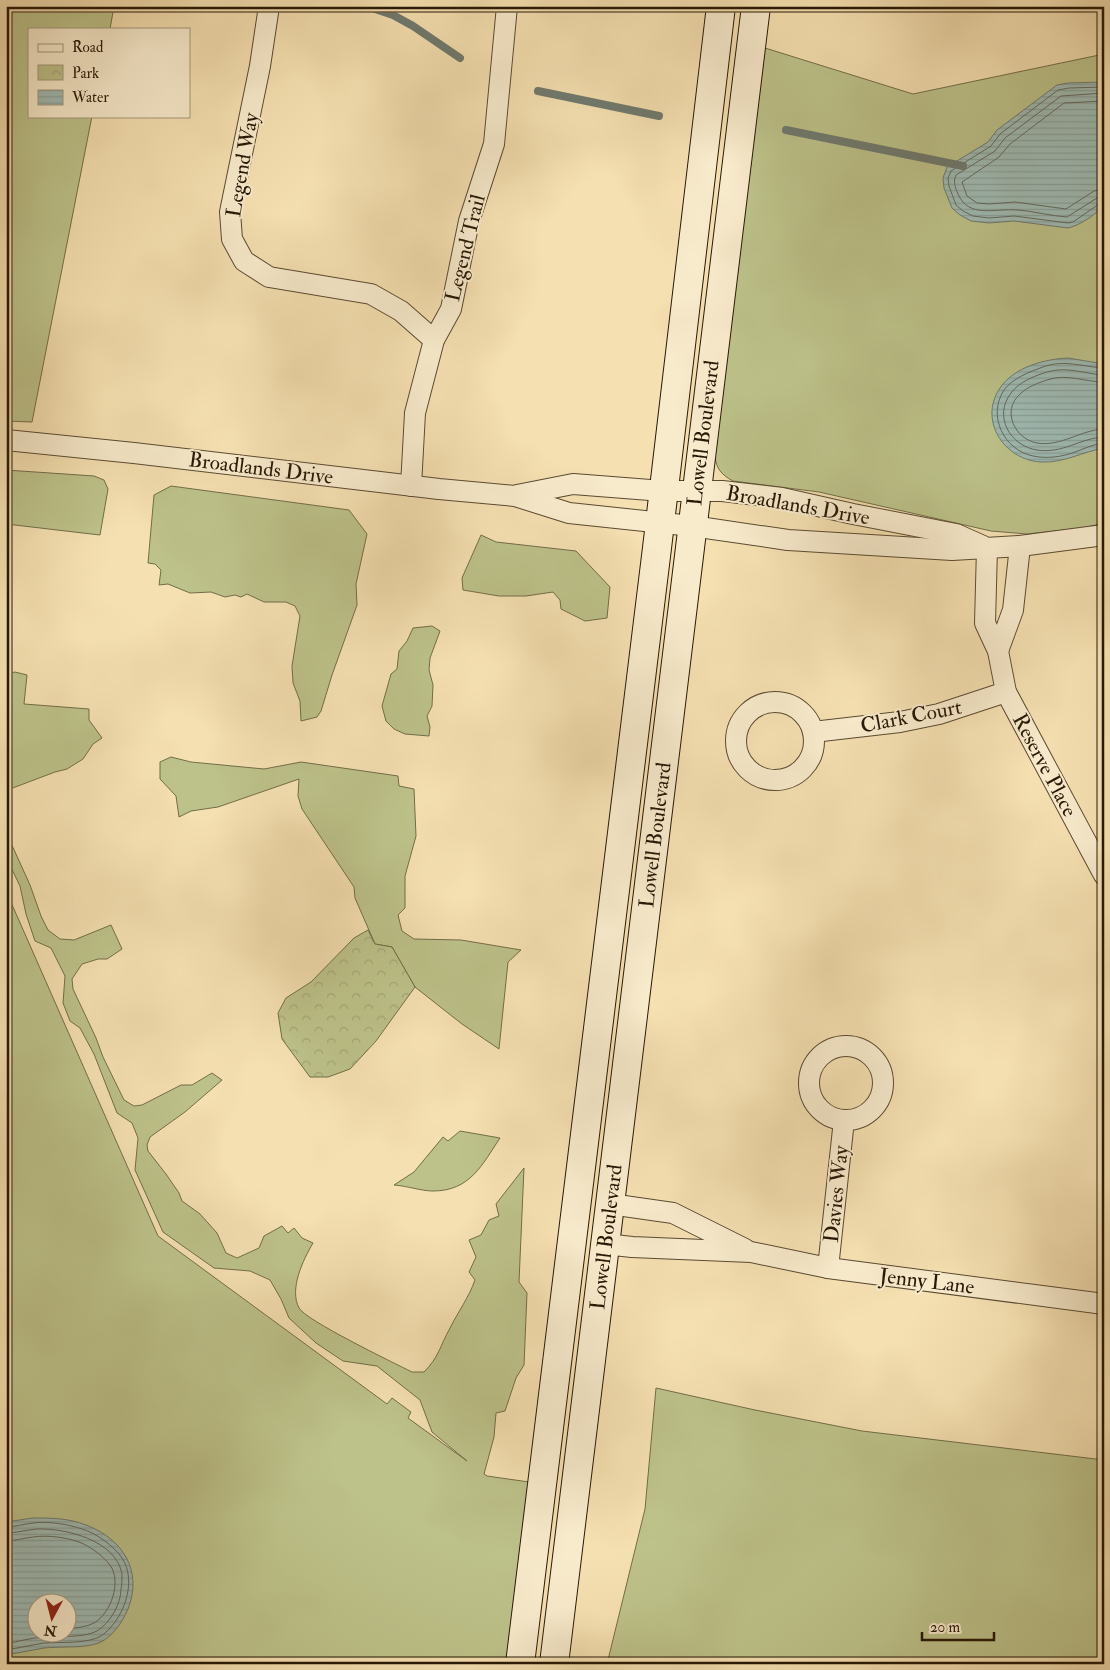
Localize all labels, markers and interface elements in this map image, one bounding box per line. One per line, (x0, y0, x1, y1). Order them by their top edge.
legend (28, 28, 190, 118)
text: Road (72, 38, 104, 57)
text: Park (72, 64, 99, 83)
text: Water (71, 88, 109, 107)
street label: Legend Way (220, 110, 265, 220)
street label: Legend Trail (439, 191, 492, 304)
street label: Lowell Boulevard (681, 358, 726, 507)
street label: Broadlands Drive (187, 446, 335, 491)
street label: Broadlands Drive (724, 480, 872, 531)
street label: Clark Court (858, 693, 964, 740)
street label: Reserve Place (1006, 709, 1083, 822)
street label: Lowell Boulevard (633, 760, 678, 909)
street label: Davies Way (818, 1143, 855, 1244)
street label: Lowell Boulevard (584, 1162, 629, 1311)
street label: Jenny Lane (877, 1262, 976, 1301)
north arrow (28, 1592, 78, 1642)
scale bar (922, 1610, 995, 1642)
text: 20 m (930, 1618, 960, 1637)
text: N (43, 1621, 59, 1640)

